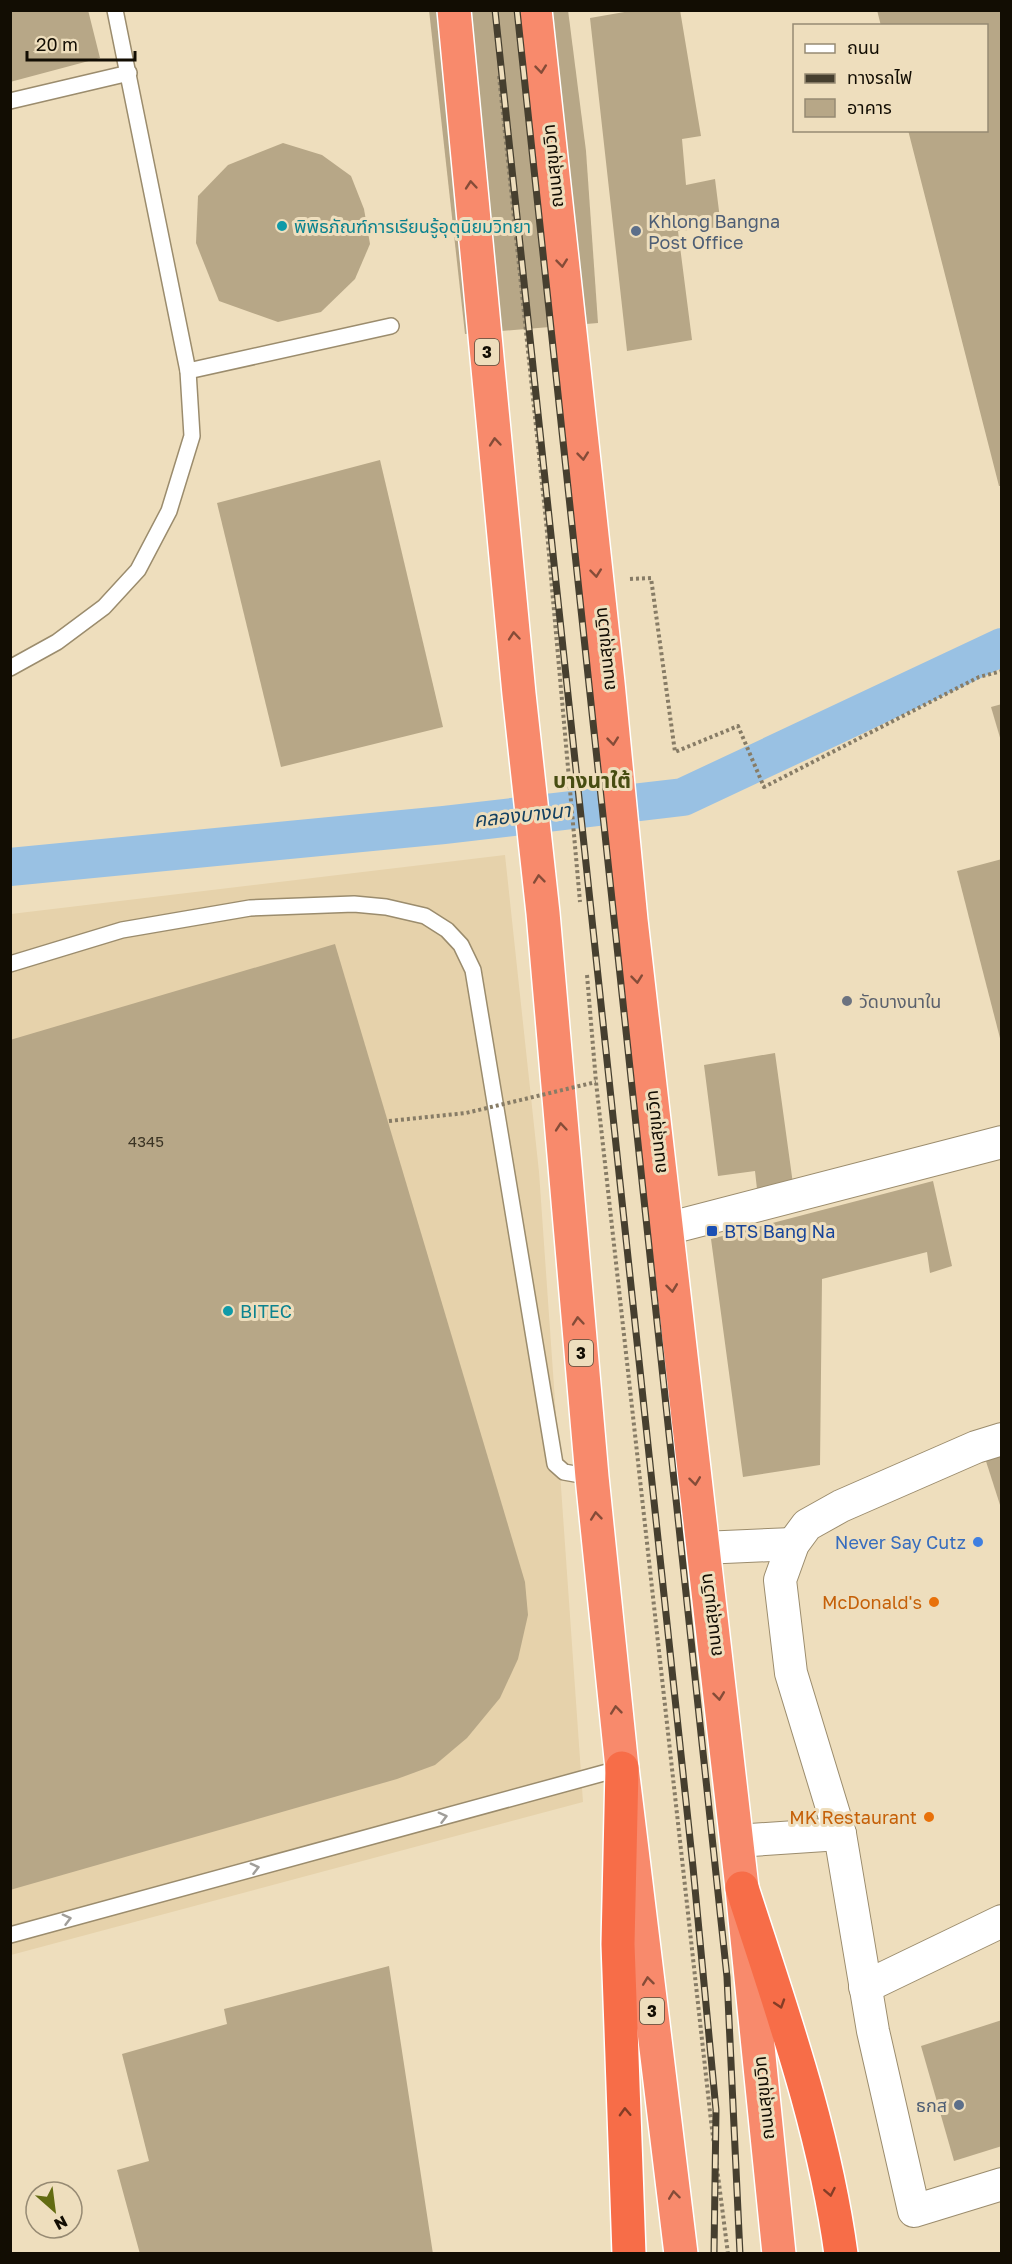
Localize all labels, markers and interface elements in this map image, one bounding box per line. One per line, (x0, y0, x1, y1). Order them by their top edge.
scale bar (27, 24, 135, 62)
legend (793, 24, 988, 132)
text: 20 m (36, 33, 78, 55)
text: ถนน (847, 36, 880, 58)
one-way arrow (534, 64, 547, 73)
text: ทางรถไฟ (847, 66, 912, 88)
text: อาคาร (847, 96, 892, 118)
street label: ถนนสุขุมวิท (537, 123, 568, 209)
one-way arrow (465, 180, 478, 189)
place label: Khlong Bangna Post Office (648, 210, 780, 253)
place label: พิพิธภัณฑ์การเรียนรู้อุตุนิยมวิทยา (294, 215, 531, 239)
marker: พิพิธภัณฑ์การเรียนรู้อุตุนิยมวิทยา (275, 219, 289, 233)
marker: Khlong Bangna Post Office (629, 224, 643, 238)
one-way arrow (555, 258, 568, 267)
road number: 3 (475, 339, 499, 365)
one-way arrow (489, 437, 502, 446)
one-way arrow (576, 452, 589, 461)
one-way arrow (589, 568, 602, 577)
street label: ถนนสุขุมวิท (589, 606, 620, 692)
one-way arrow (508, 631, 521, 640)
one-way arrow (606, 737, 619, 746)
district label: บางนาใต้ (553, 767, 631, 793)
water label: คลองบางนา (472, 797, 572, 831)
one-way arrow (533, 874, 546, 883)
one-way arrow (630, 974, 643, 983)
place label: วัดบางนาใน (859, 990, 941, 1012)
marker: วัดบางนาใน (840, 994, 854, 1008)
street label: ถนนสุขุมวิท (640, 1089, 671, 1175)
one-way arrow (555, 1123, 568, 1132)
house number: 4345 (128, 1132, 164, 1150)
place label: BTS Bang Na (724, 1220, 835, 1242)
marker: BTS Bang Na (705, 1224, 719, 1238)
one-way arrow (666, 1283, 678, 1292)
place label: BITEC (240, 1300, 292, 1322)
marker: BITEC (221, 1304, 235, 1318)
one-way arrow (572, 1317, 585, 1326)
road number: 3 (569, 1340, 593, 1366)
one-way arrow (688, 1477, 700, 1486)
one-way arrow (590, 1511, 603, 1520)
place label: Never Say Cutz (835, 1531, 966, 1553)
marker: Never Say Cutz (971, 1535, 985, 1549)
street label: ถนนสุขุมวิท (694, 1572, 727, 1658)
place label: McDonald's (822, 1591, 922, 1613)
marker: McDonald's (927, 1595, 941, 1609)
one-way arrow (713, 1691, 725, 1700)
one-way arrow (610, 1705, 623, 1714)
place label: MK Restaurant (789, 1806, 917, 1828)
marker: MK Restaurant (922, 1810, 936, 1824)
one-way arrow (438, 1811, 448, 1824)
one-way arrow (249, 1863, 260, 1875)
one-way arrow (62, 1914, 72, 1927)
one-way arrow (643, 1976, 655, 1986)
road number: 3 (640, 1998, 664, 2024)
one-way arrow (773, 1998, 785, 2009)
street label: ถนนสุขุมวิท (748, 2055, 779, 2141)
place label: ธกส (916, 2094, 947, 2116)
marker: ธกส (952, 2098, 966, 2112)
one-way arrow (618, 2108, 631, 2117)
north arrow (24, 2180, 84, 2240)
one-way arrow (823, 2187, 836, 2197)
one-way arrow (669, 2191, 681, 2200)
text: N (51, 2212, 71, 2235)

